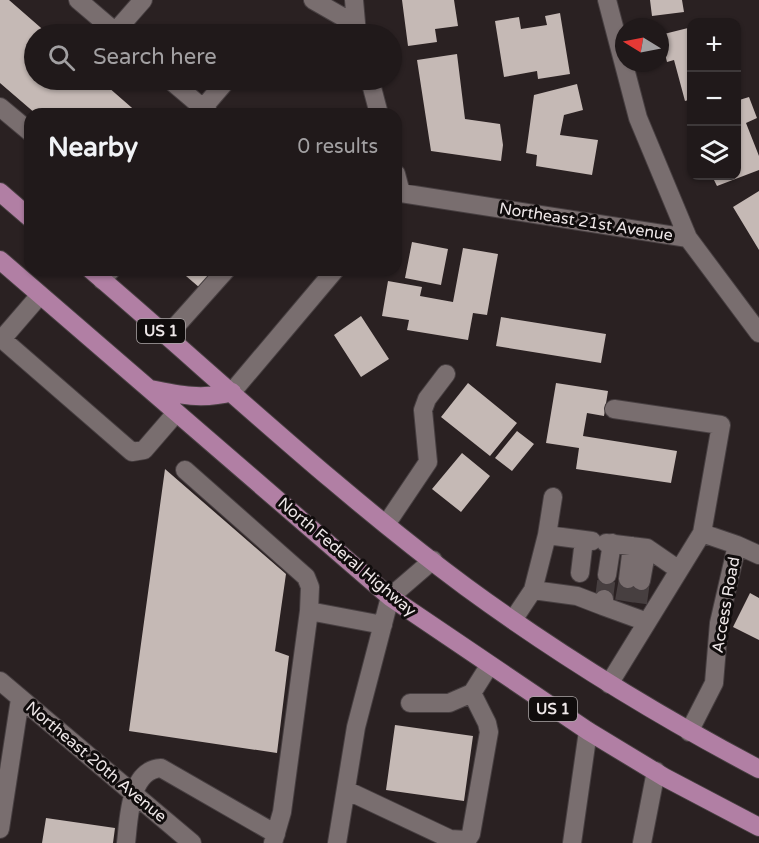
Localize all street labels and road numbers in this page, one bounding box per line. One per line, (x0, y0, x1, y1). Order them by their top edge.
street label: Northeast 21st Avenue (498, 198, 674, 246)
road number: US 1 (137, 319, 185, 343)
street label: North Federal Highway (274, 493, 421, 621)
street label: Access Road (708, 555, 744, 655)
street label: Northeast 20th Avenue (22, 697, 170, 827)
road number: US 1 (529, 697, 577, 721)

